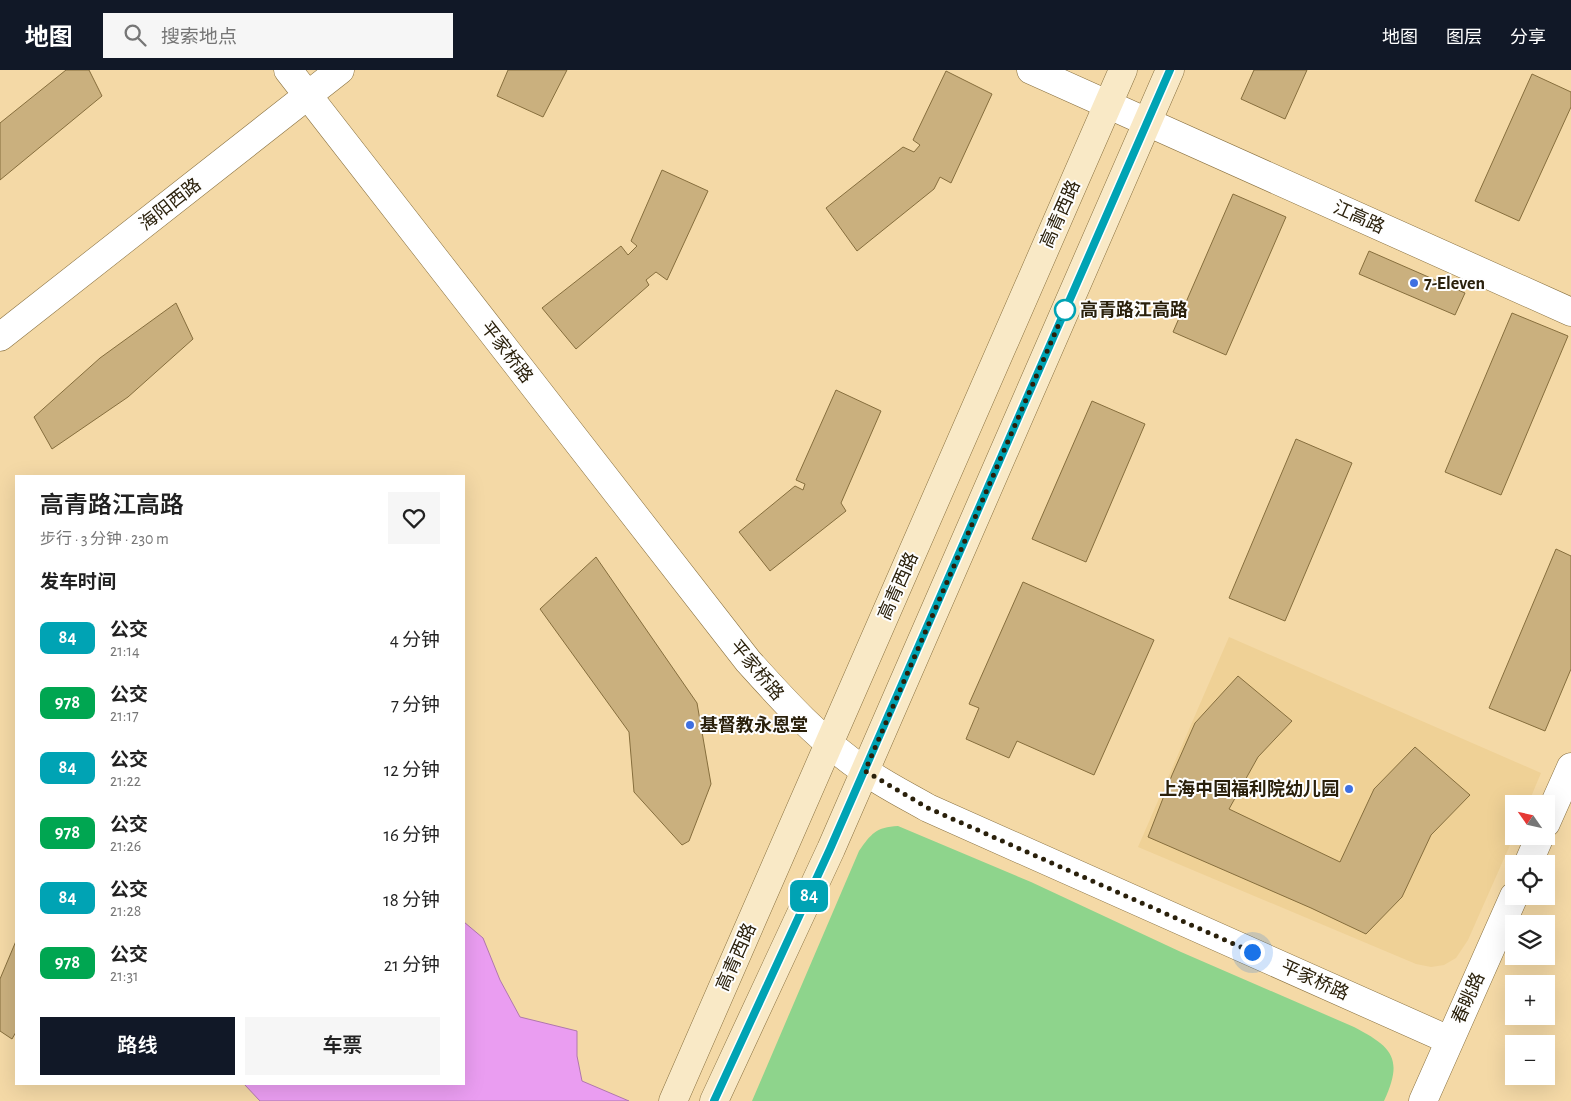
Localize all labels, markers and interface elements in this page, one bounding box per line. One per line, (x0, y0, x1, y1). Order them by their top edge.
search box (103, 13, 453, 58)
icon: search (121, 21, 149, 49)
text: 地图 (25, 26, 73, 50)
text: 搜索地点 (161, 28, 237, 47)
text: 地图 (1382, 29, 1418, 47)
text: 图层 (1446, 29, 1482, 47)
text: 分享 (1510, 29, 1546, 47)
street label: 海阳西路 (135, 174, 205, 234)
street label: 高青西路 (1036, 177, 1084, 251)
street label: 江高路 (1330, 197, 1388, 237)
place label: 7-Eleven (1424, 275, 1485, 293)
marker: 7-Eleven (1408, 277, 1420, 289)
marker: 高青路江高路 (1054, 299, 1076, 321)
place label: 高青路江高路 (1080, 300, 1188, 320)
street label: 平家桥路 (477, 317, 537, 387)
button: heart (388, 492, 440, 544)
text: 高青路江高路 (40, 494, 184, 518)
text: 步行 · 3 分钟 · 230 m (40, 531, 169, 547)
street label: 高青西路 (874, 549, 922, 623)
text: 发车时间 (40, 573, 116, 592)
text: 公交 (110, 621, 148, 640)
text: 84 (59, 629, 76, 647)
text: 4 分钟 (390, 631, 440, 650)
street label: 平家桥路 (726, 636, 788, 704)
text: 21:14 (110, 643, 140, 659)
text: 公交 (110, 686, 148, 705)
text: 978 (55, 694, 80, 712)
text: 7 分钟 (391, 696, 440, 715)
text: 21:17 (110, 708, 139, 724)
place label: 基督教永恩堂 (700, 715, 808, 735)
marker: 基督教永恩堂 (684, 719, 696, 731)
text: 公交 (110, 751, 148, 770)
text: 84 (59, 759, 76, 777)
text: 12 分钟 (384, 761, 440, 780)
text: 21:22 (110, 773, 141, 789)
place label: 上海中国福利院幼儿园 (1159, 779, 1339, 799)
marker: 上海中国福利院幼儿园 (1343, 783, 1355, 795)
north arrow (1505, 795, 1555, 845)
map controls (1505, 795, 1555, 1085)
text: 公交 (110, 816, 148, 835)
text: 978 (55, 824, 80, 842)
text: 16 分钟 (383, 826, 440, 845)
text: 21:26 (110, 838, 141, 854)
button: locate (1505, 855, 1555, 905)
line badge: 84 (786, 880, 832, 912)
text: 公交 (110, 881, 148, 900)
text: 84 (800, 887, 818, 905)
text: 84 (59, 889, 76, 907)
text: 18 分钟 (383, 891, 440, 910)
text: 21:28 (110, 903, 141, 919)
button: layers (1505, 915, 1555, 965)
street label: 高青西路 (712, 920, 760, 994)
your location (1240, 940, 1265, 965)
text: 公交 (110, 946, 148, 965)
text: 978 (55, 954, 80, 972)
text: 21 分钟 (384, 956, 440, 975)
street label: 平家桥路 (1278, 956, 1352, 1004)
text: 21:31 (110, 968, 139, 984)
street label: 春眺路 (1448, 969, 1488, 1027)
button: + (1505, 975, 1555, 1025)
button: 路线 (40, 1017, 235, 1075)
button: 车票 (245, 1017, 440, 1075)
button: − (1505, 1035, 1555, 1085)

